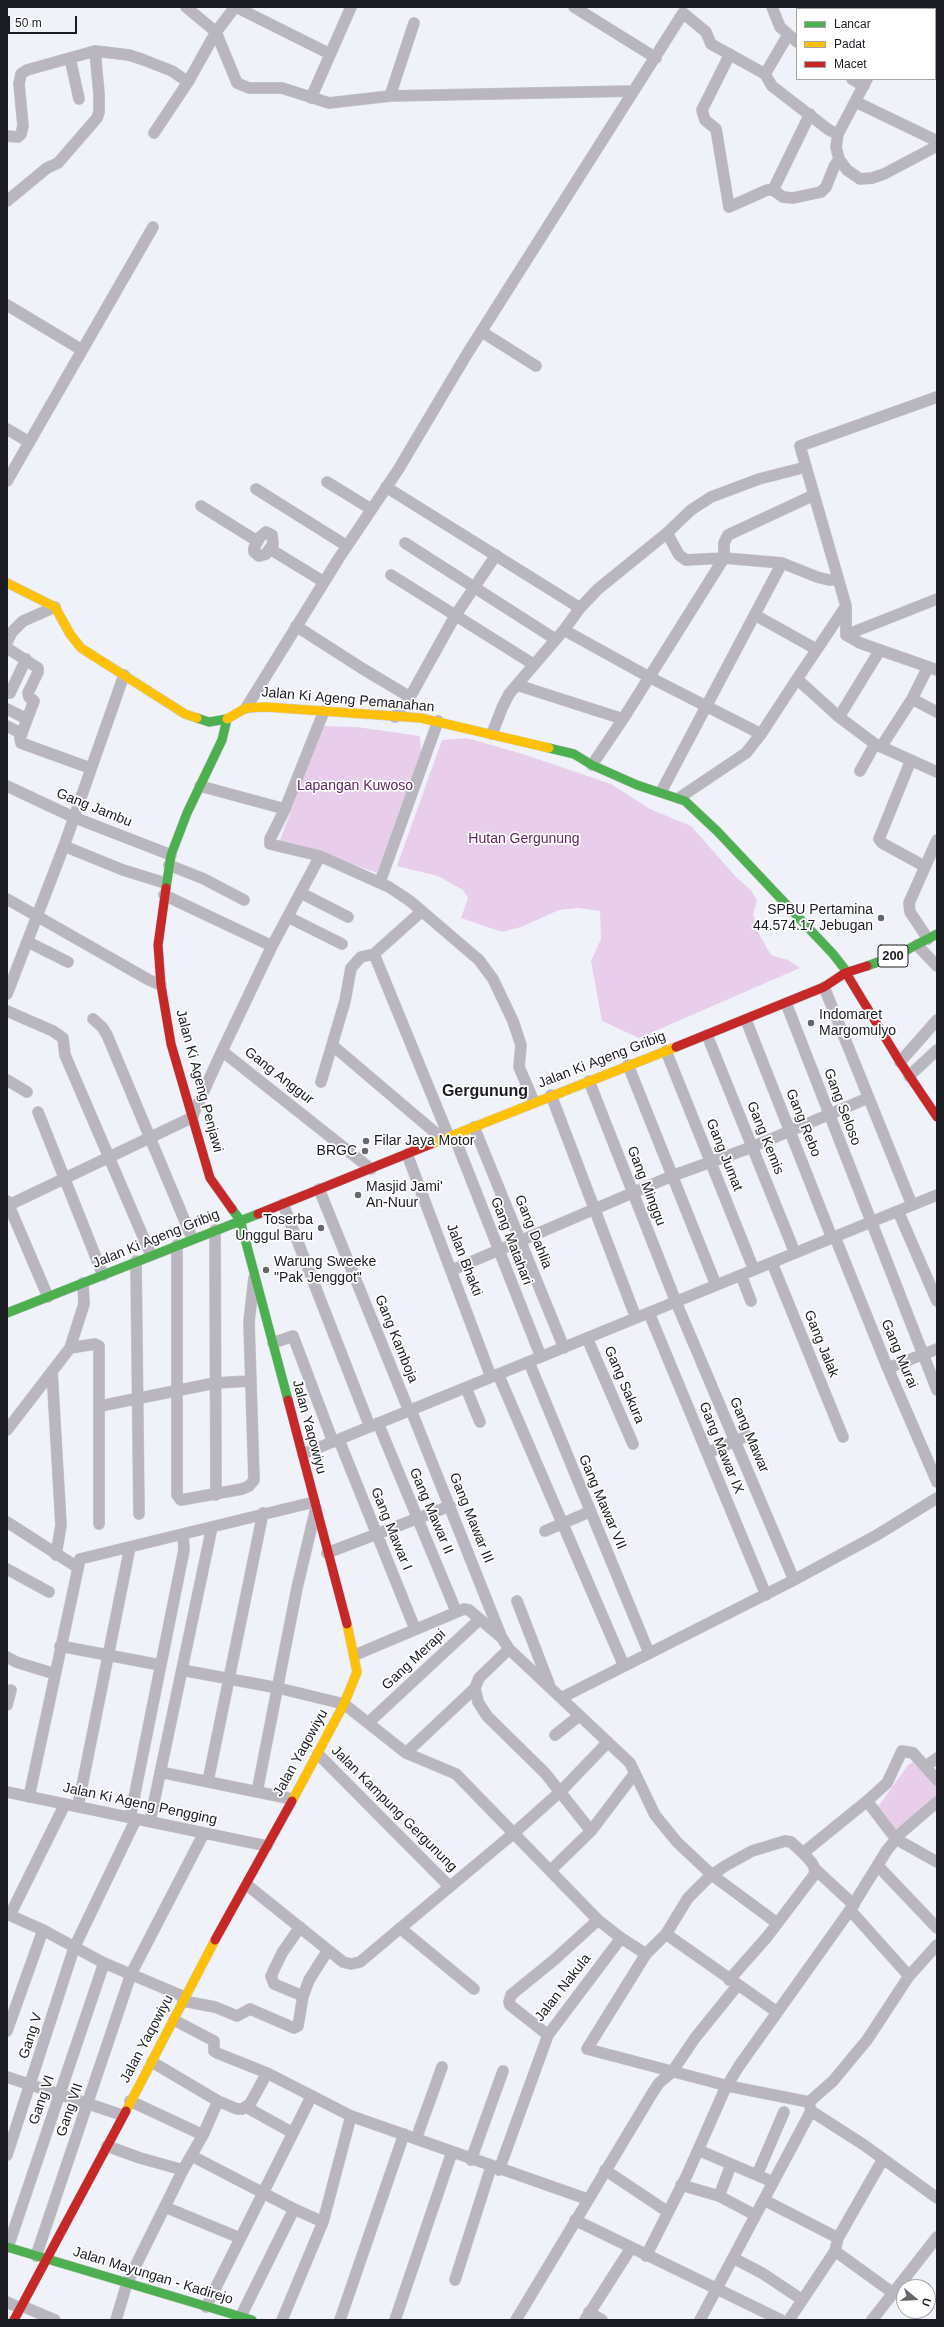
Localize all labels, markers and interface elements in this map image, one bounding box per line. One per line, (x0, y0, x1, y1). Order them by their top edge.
scale bar (10, 8, 79, 34)
legend (796, 8, 936, 80)
text: 50 m (15, 16, 42, 30)
text: Lancar (834, 17, 871, 31)
text: Padat (834, 37, 865, 51)
text: Macet (834, 57, 867, 71)
street label: Jalan Ki Ageng Pemanahan (261, 684, 435, 716)
park label: Lapangan Kuwoso (297, 778, 413, 794)
street label: Gang Jambu (54, 785, 134, 831)
park label: Hutan Gergunung (468, 831, 580, 847)
place label: SPBU Pertamina 44.574.17 Jebugan (753, 902, 873, 934)
marker: SPBU Pertamina 44.574.17 Jebugan (876, 913, 886, 923)
road number: 200 (878, 945, 908, 967)
place label: Indomaret Margomulyo (819, 1007, 896, 1040)
street label: Jalan Ki Ageng Penjawi (172, 1008, 226, 1154)
marker: Indomaret Margomulyo (806, 1018, 816, 1028)
street label: Jalan Ki Ageng Gribig (536, 1028, 668, 1092)
street label: Gang Anggur (241, 1044, 317, 1108)
street label: Gang Seloso (820, 1066, 864, 1148)
district label: Gergunung (442, 1082, 528, 1102)
street label: Gang Rebo (782, 1087, 824, 1159)
street label: Gang Kemis (743, 1099, 787, 1177)
street label: Gang Jumat (702, 1116, 746, 1194)
place label: Filar Jaya Motor (374, 1133, 474, 1149)
marker: Filar Jaya Motor (361, 1136, 371, 1146)
place label: BRGC (317, 1143, 357, 1159)
street label: Gang Minggu (623, 1144, 669, 1228)
marker: BRGC (360, 1146, 370, 1156)
place label: Masjid Jami' An-Nuur (366, 1179, 443, 1212)
marker: Masjid Jami' An-Nuur (353, 1190, 363, 1200)
street label: Gang Dahlia (511, 1193, 555, 1271)
street label: Gang Matahari (487, 1195, 535, 1287)
street label: Jalan Ki Ageng Gribig (90, 1206, 222, 1272)
place label: Toserba Unggul Baru (235, 1212, 313, 1244)
street label: Jalan Bhakti (442, 1221, 486, 1299)
marker: Toserba Unggul Baru (316, 1223, 326, 1233)
place label: Warung Sweeke "Pak Jenggot" (274, 1254, 376, 1286)
marker: Warung Sweeke "Pak Jenggot" (261, 1265, 271, 1275)
street label: Gang Kamboja (371, 1293, 421, 1385)
street label: Gang Jalak (800, 1308, 842, 1380)
street label: Gang Murai (877, 1317, 921, 1391)
street label: Gang Sakura (600, 1344, 648, 1426)
street label: Jalan Yaqowiyu (288, 1378, 330, 1476)
street label: Gang Mawar (726, 1395, 772, 1475)
street label: Gang Mawar IX (695, 1400, 747, 1496)
street label: Gang Mawar VII (575, 1452, 629, 1552)
street label: Gang Mawar II (405, 1465, 457, 1557)
street label: Gang Mawar III (445, 1470, 497, 1566)
street label: Gang Mawar I (367, 1485, 415, 1573)
street label: Gang Merapi (379, 1626, 449, 1694)
street label: Jalan Yaqowiyu (270, 1706, 332, 1800)
street label: Jalan Kampung Gergunung (328, 1743, 460, 1875)
street label: Jalan Ki Ageng Pengging (61, 1779, 219, 1829)
street label: Jalan Nakula (531, 1951, 595, 2025)
street label: Jalan Yaqowiyu (117, 1992, 177, 2086)
street label: Gang V (16, 2011, 46, 2061)
street label: Gang VI (26, 2073, 58, 2127)
street label: Gang VII (53, 2081, 87, 2139)
street label: Jalan Mayungan - Kadirejo (71, 2244, 235, 2308)
north arrow (896, 2279, 936, 2319)
text: U (920, 2297, 933, 2308)

